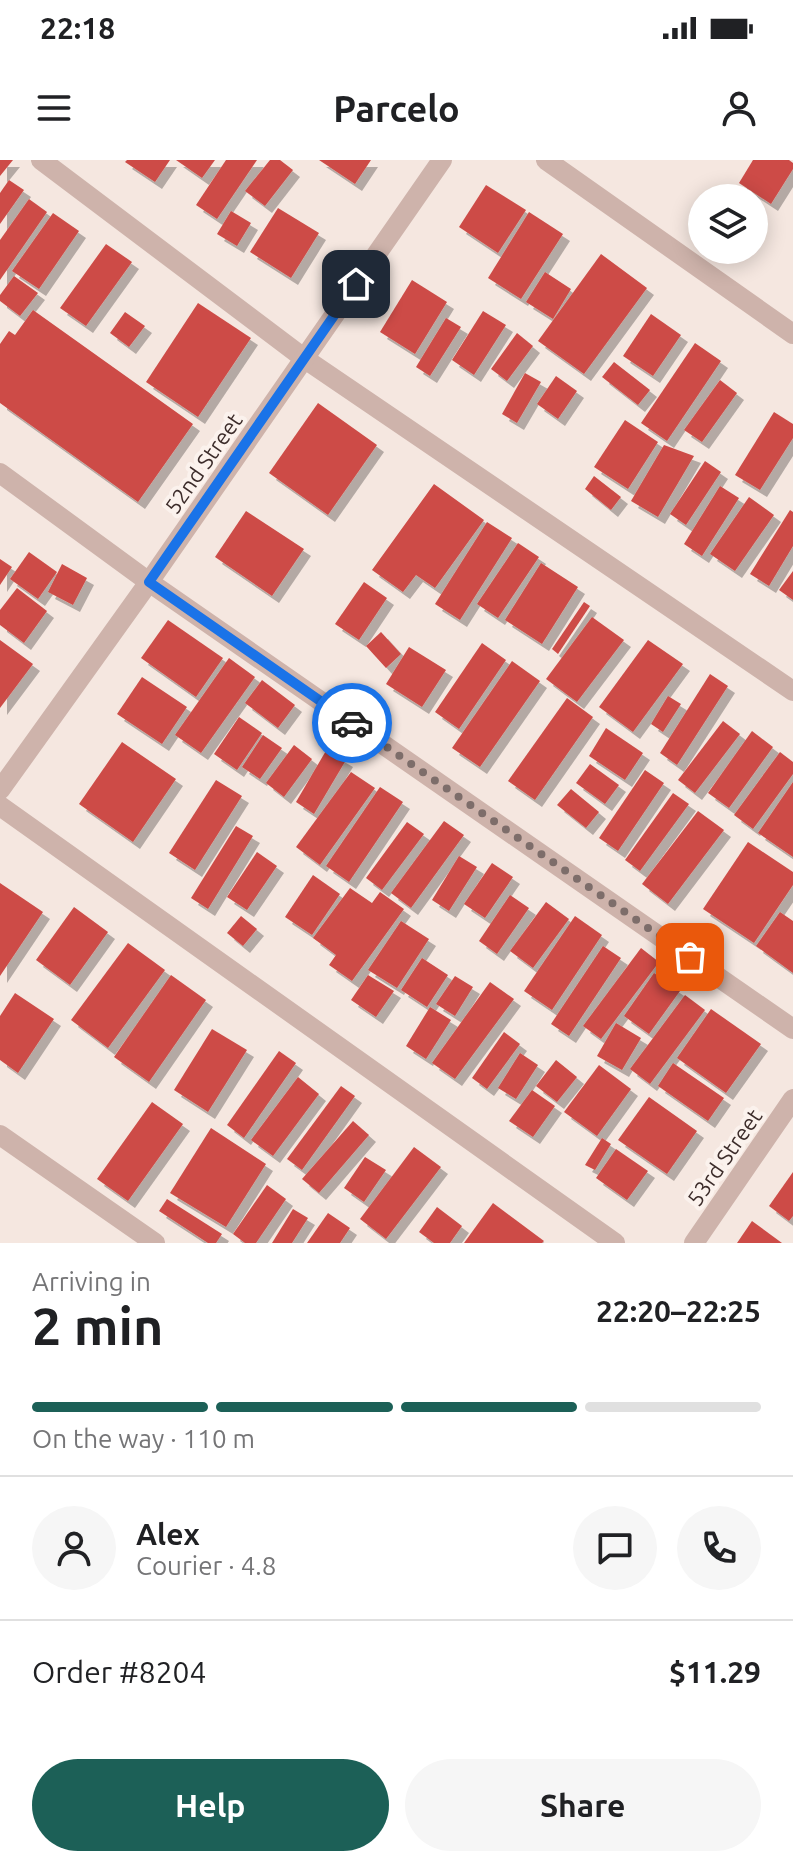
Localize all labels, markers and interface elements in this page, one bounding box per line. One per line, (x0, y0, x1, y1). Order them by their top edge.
text: 22:18 (40, 11, 115, 45)
icon: menu (32, 86, 76, 130)
icon: person (717, 86, 761, 130)
text: Parcelo (333, 88, 460, 129)
map controls (688, 184, 768, 264)
button: layers (688, 184, 768, 264)
pin (322, 250, 390, 318)
icon: home (334, 262, 378, 306)
street label: 52nd Street (159, 408, 247, 518)
courier (312, 683, 392, 763)
icon: car (330, 701, 374, 745)
pin (656, 923, 724, 991)
icon: bag (668, 935, 712, 979)
street label: 53rd Street (682, 1103, 767, 1210)
text: Arriving in (32, 1267, 151, 1296)
text: 22:20–22:25 (596, 1294, 761, 1328)
text: 2 min (32, 1297, 163, 1355)
text: On the way · 110 m (32, 1424, 255, 1453)
button: person (32, 1506, 116, 1590)
button: chat (573, 1506, 657, 1590)
button: phone (677, 1506, 761, 1590)
text: Alex (136, 1517, 200, 1551)
text: Courier · 4.8 (136, 1551, 276, 1580)
text: Order #8204 (32, 1655, 206, 1689)
text: $11.29 (669, 1655, 761, 1689)
button: Help (32, 1759, 389, 1851)
button: Share (405, 1759, 761, 1851)

